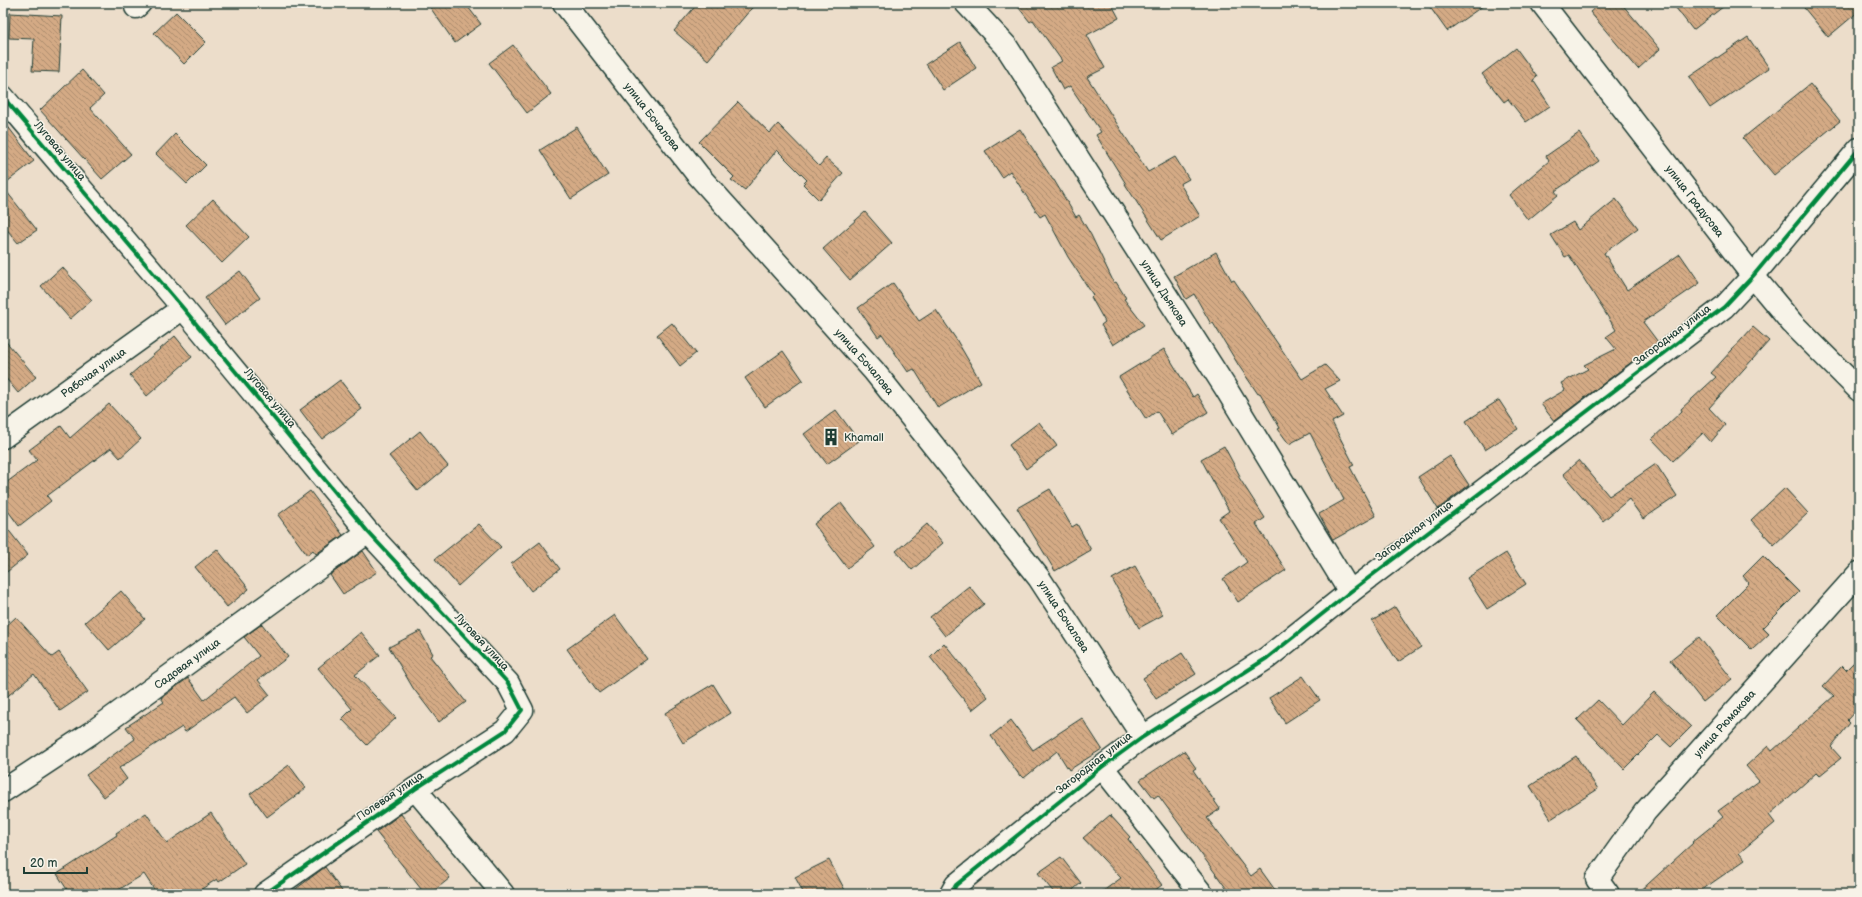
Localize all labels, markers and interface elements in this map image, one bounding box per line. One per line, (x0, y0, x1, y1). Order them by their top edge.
street label: улица Бочалова (622, 80, 684, 154)
street label: Луговая улица (31, 118, 89, 184)
street label: улица Градусова (1663, 162, 1727, 240)
street label: улица Дьякова (1138, 257, 1191, 329)
street label: Загородная улица (1631, 301, 1714, 368)
street label: улица Бочалова (832, 326, 897, 397)
street label: Рабочая улица (58, 344, 129, 400)
street label: Луговая улица (241, 365, 299, 431)
building icon: Khamall (821, 427, 841, 447)
place label: Khamall (844, 431, 884, 444)
street label: Загородная улица (1373, 497, 1456, 564)
street label: улица Бочалова (1036, 578, 1093, 655)
street label: Луговая улица (451, 610, 512, 674)
street label: Садовая улица (152, 635, 223, 692)
street label: улица Рюмакова (1691, 687, 1758, 760)
street label: Загородная улица (1053, 729, 1135, 797)
street label: Полевая улица (354, 769, 426, 823)
scale bar (24, 849, 87, 875)
text: 20 m (30, 856, 57, 871)

